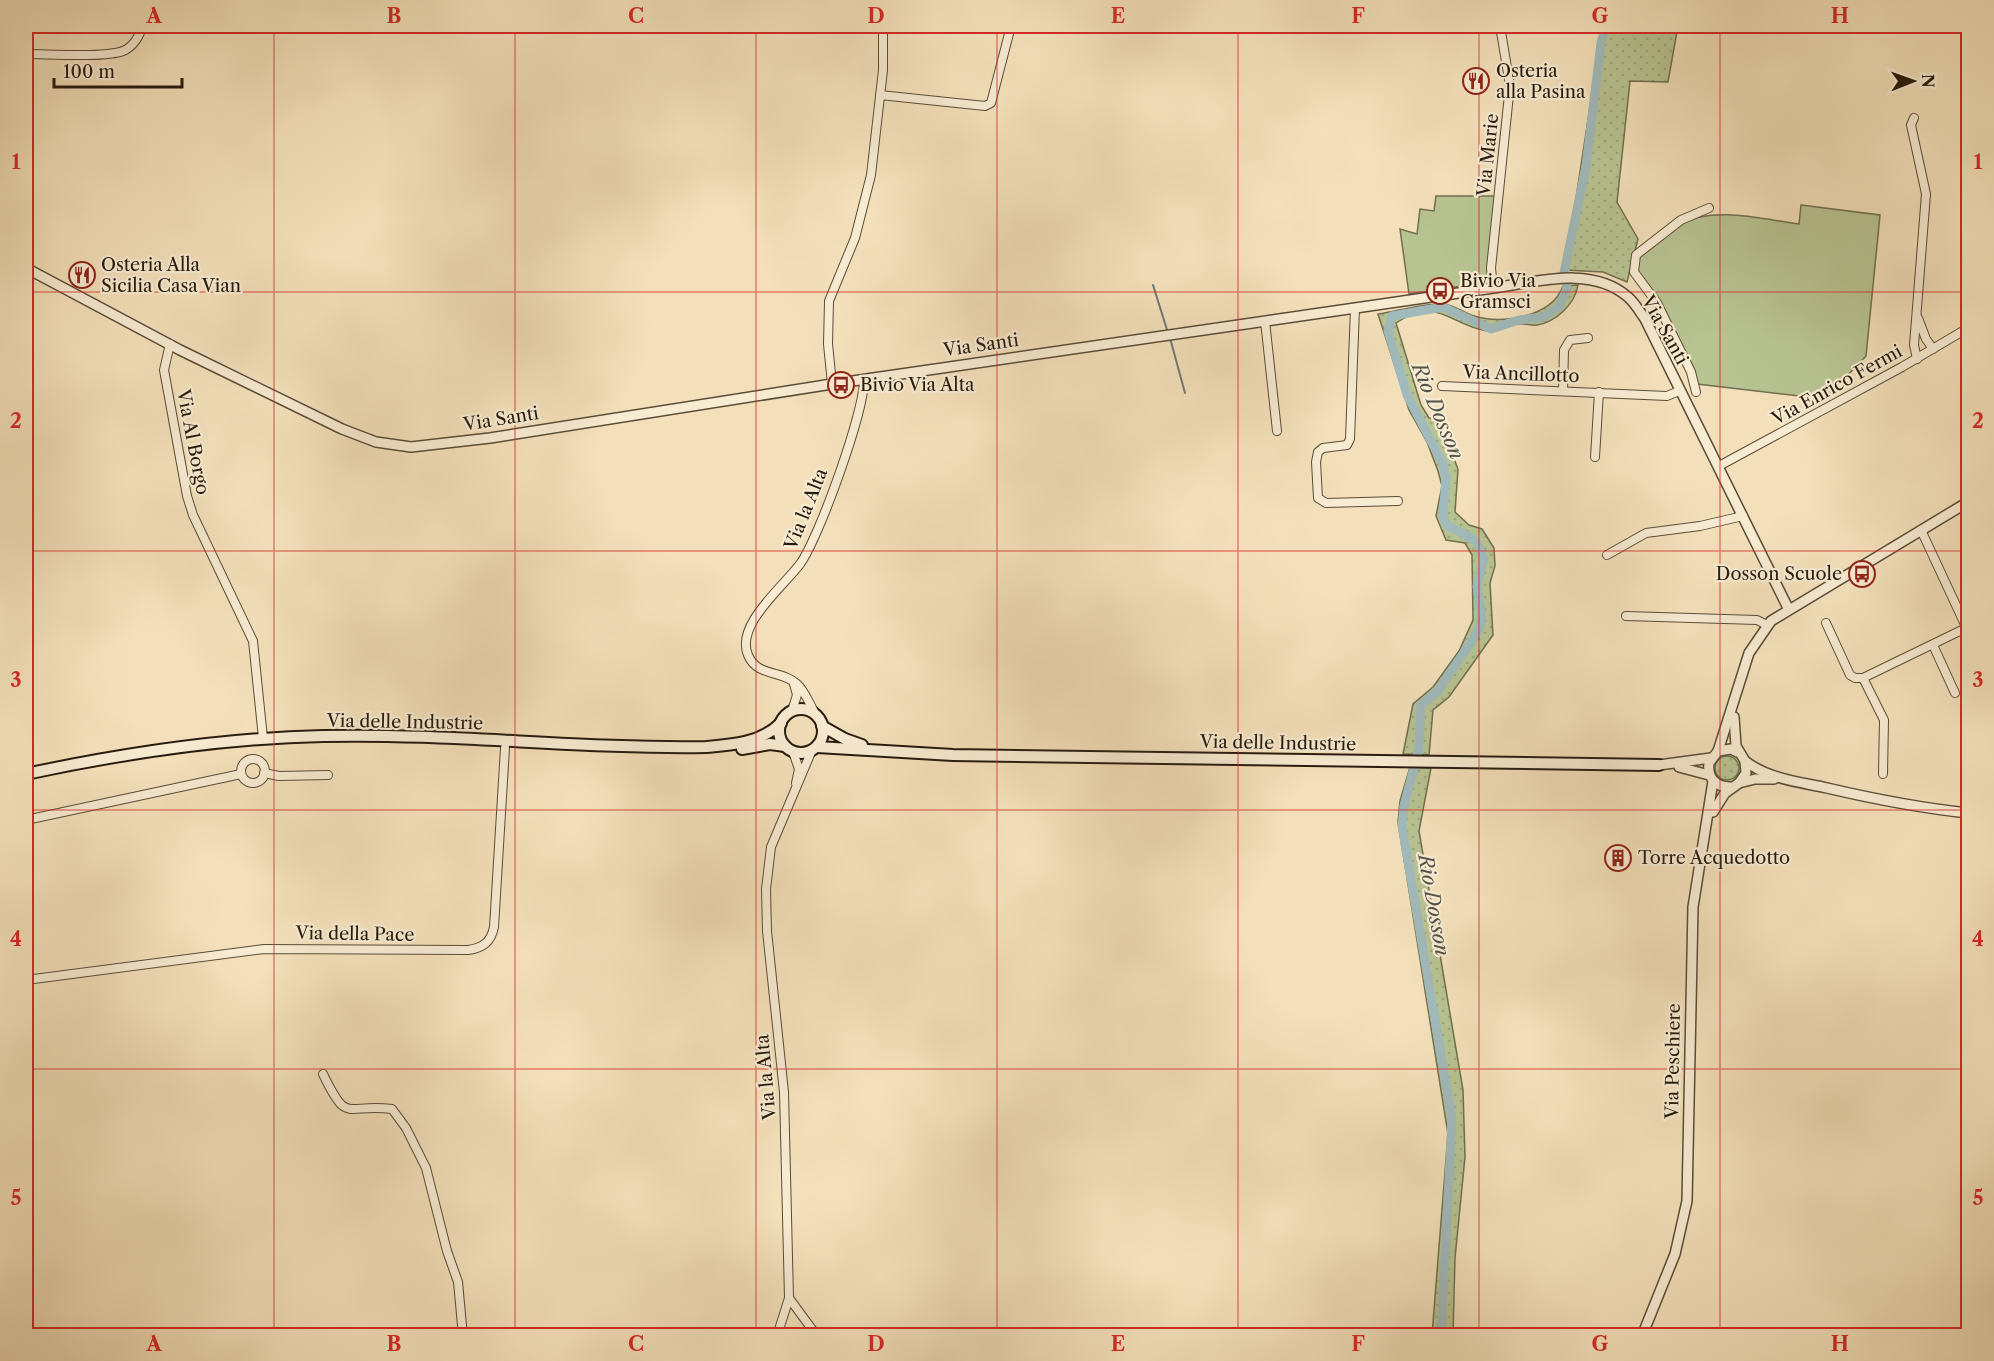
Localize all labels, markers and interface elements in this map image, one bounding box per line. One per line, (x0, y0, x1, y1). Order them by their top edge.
text: A (145, 4, 162, 28)
text: B (387, 4, 402, 28)
text: C (628, 4, 644, 28)
text: D (867, 4, 885, 28)
text: E (1111, 4, 1125, 28)
text: F (1351, 4, 1365, 28)
text: G (1592, 4, 1609, 28)
text: H (1831, 4, 1849, 28)
scale bar (54, 51, 182, 89)
north arrow (1883, 51, 1943, 111)
place label: Osteria alla Pasina (1496, 60, 1586, 103)
text: 100 m (63, 61, 115, 83)
restaurant icon: Osteria alla Pasina (1461, 66, 1491, 96)
text: N (1918, 74, 1938, 88)
street label: Via Marie (1473, 112, 1503, 199)
text: 1 (12, 150, 21, 174)
text: 1 (1974, 150, 1983, 174)
place label: Osteria Alla Sicilia Casa Vian (101, 254, 241, 297)
restaurant icon: Osteria Alla Sicilia Casa Vian (67, 260, 97, 290)
place label: Bivio Via Gramsci (1460, 270, 1537, 313)
bus stop icon: Bivio Via Gramsci (1425, 276, 1455, 306)
street label: Via Santi (1637, 291, 1693, 369)
street label: Via Santi (941, 329, 1021, 361)
street label: Via Enrico Fermi (1767, 340, 1906, 430)
water label: Rio Dosson (1406, 357, 1469, 463)
street label: Via Ancillotto (1461, 361, 1580, 387)
bus stop icon: Bivio Via Alta (826, 370, 856, 400)
place label: Bivio Via Alta (860, 374, 975, 396)
street label: Via Al Borgo (172, 386, 214, 497)
street label: Via Santi (461, 402, 541, 436)
text: 2 (10, 409, 22, 433)
text: 2 (1972, 409, 1984, 433)
street label: Via la Alta (779, 465, 832, 554)
bus stop icon: Dosson Scuole (1847, 559, 1877, 589)
place label: Dosson Scuole (1716, 563, 1842, 585)
text: 3 (10, 668, 22, 692)
text: 3 (1972, 668, 1984, 692)
street label: Via delle Industrie (326, 710, 483, 734)
street label: Via delle Industrie (1199, 731, 1356, 755)
building icon: Torre Acquedotto (1603, 843, 1633, 873)
place label: Torre Acquedotto (1638, 847, 1790, 869)
water label: Rio Dosson (1413, 850, 1455, 958)
street label: Via della Pace (294, 922, 415, 946)
text: 4 (10, 927, 22, 951)
text: 4 (1972, 927, 1984, 951)
street label: Via Peschiere (1661, 1003, 1685, 1120)
street label: Via la Alta (751, 1033, 781, 1122)
text: 5 (10, 1186, 22, 1210)
text: 5 (1972, 1186, 1984, 1210)
text: A (145, 1332, 162, 1356)
text: B (387, 1332, 402, 1356)
text: C (628, 1332, 644, 1356)
text: D (867, 1332, 885, 1356)
text: E (1111, 1332, 1125, 1356)
text: F (1351, 1332, 1365, 1356)
text: G (1592, 1332, 1609, 1356)
text: H (1831, 1332, 1849, 1356)

